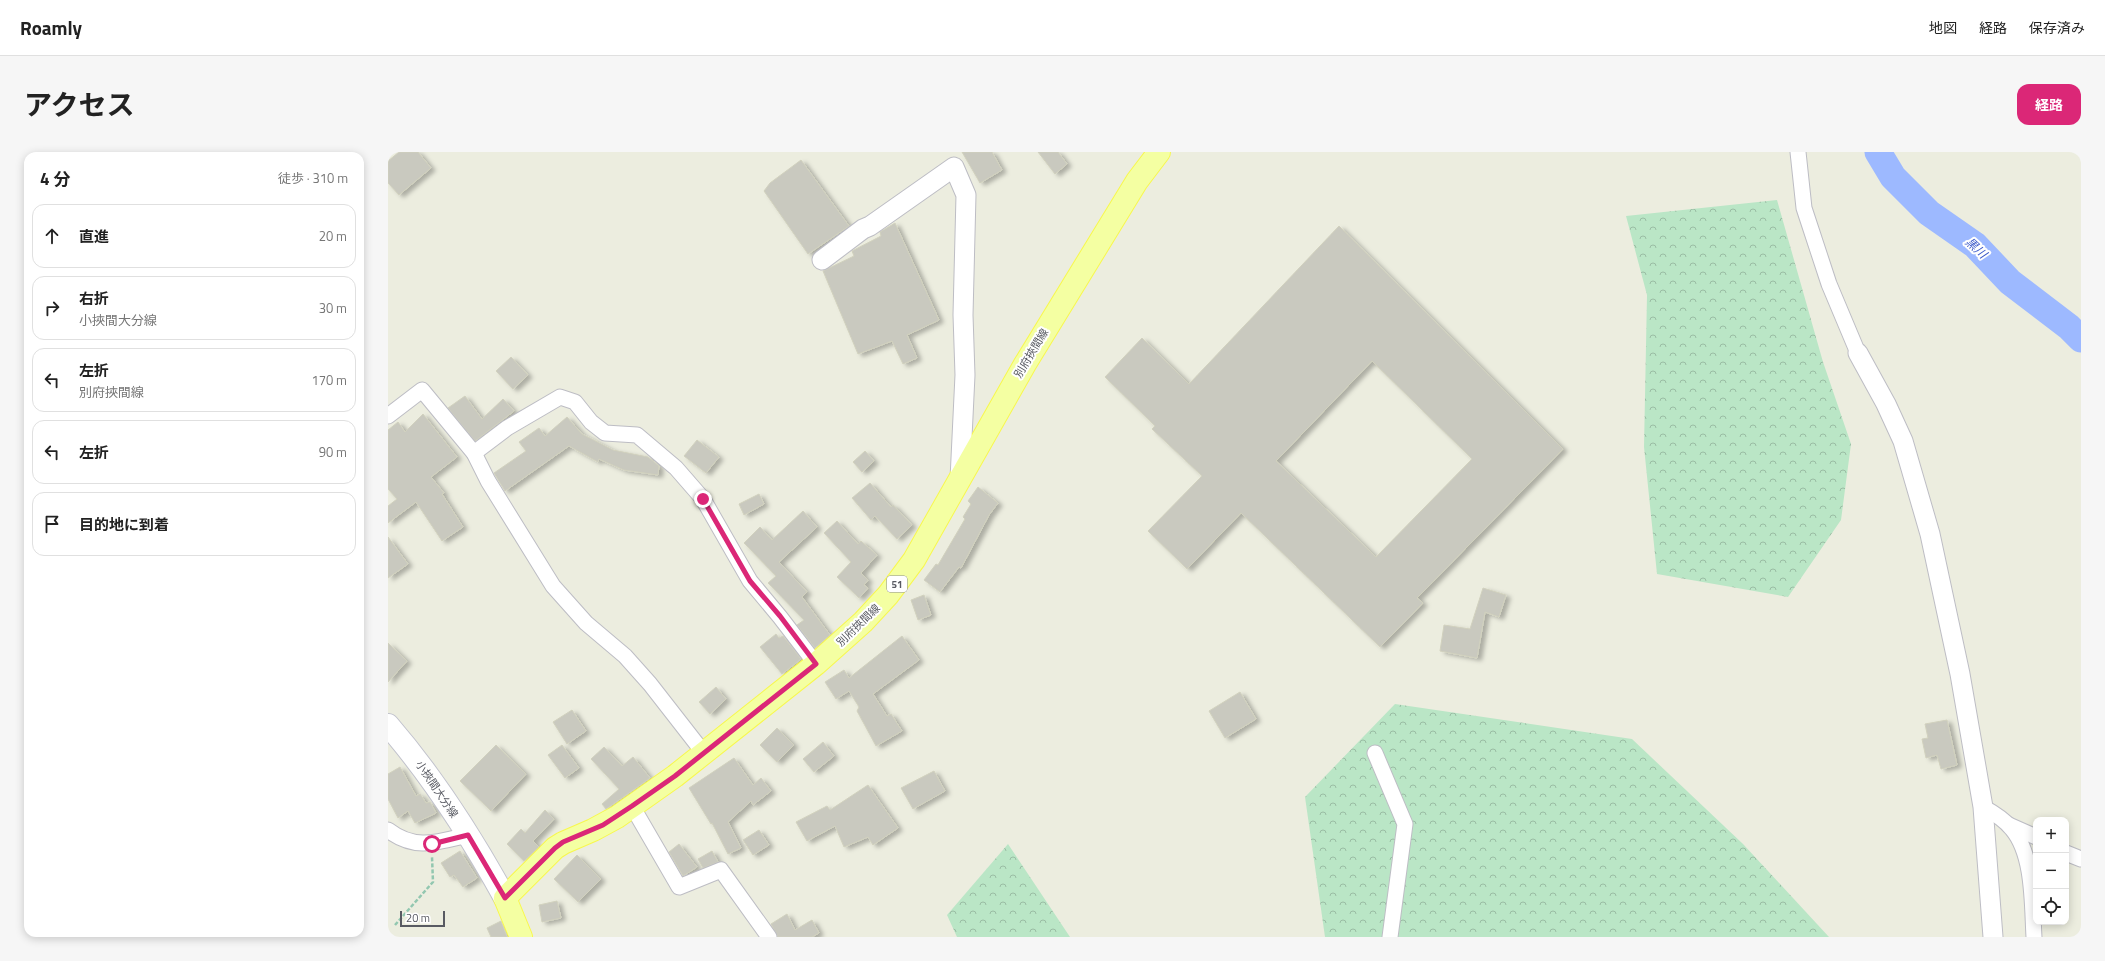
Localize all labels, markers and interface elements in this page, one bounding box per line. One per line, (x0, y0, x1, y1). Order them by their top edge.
text: Roamly (20, 13, 82, 42)
text: 地図 (1929, 17, 1957, 38)
text: 経路 (1979, 17, 2007, 38)
text: 保存済み (2029, 17, 2085, 38)
text: アクセス (24, 83, 135, 126)
button: 経路 (2017, 84, 2081, 125)
text: 4 分 (40, 166, 70, 192)
text: 徒歩 · 310 m (278, 168, 348, 188)
icon: ahead (41, 225, 63, 247)
text: 直進 (79, 225, 109, 248)
text: 20 m (319, 226, 347, 246)
water label: 黒川 (1961, 233, 1993, 264)
text: 右折 (79, 287, 109, 310)
icon: right (41, 297, 63, 319)
text: 30 m (319, 298, 347, 318)
text: 小挾間大分線 (79, 310, 157, 330)
street label: 別府挾間線 (1010, 325, 1052, 381)
text: 左折 (79, 359, 109, 382)
icon: left (41, 369, 63, 391)
text: 170 m (311, 370, 347, 390)
text: 別府挾間線 (79, 382, 144, 402)
icon: left (41, 441, 63, 463)
text: 左折 (79, 441, 109, 464)
text: 90 m (319, 442, 347, 462)
route end (694, 490, 712, 508)
icon: arrive (41, 513, 63, 535)
text: 目的地に到着 (79, 513, 169, 536)
road number: 51 (887, 576, 907, 592)
street label: 別府挾間線 (833, 600, 883, 650)
street label: 小挾間大分線 (412, 757, 462, 821)
map controls (2033, 817, 2069, 925)
button: + (2033, 817, 2069, 853)
route start (423, 835, 441, 853)
button: − (2033, 853, 2069, 889)
button: locate (2033, 889, 2069, 925)
scale bar (400, 909, 445, 928)
text: 20 m (406, 910, 430, 926)

